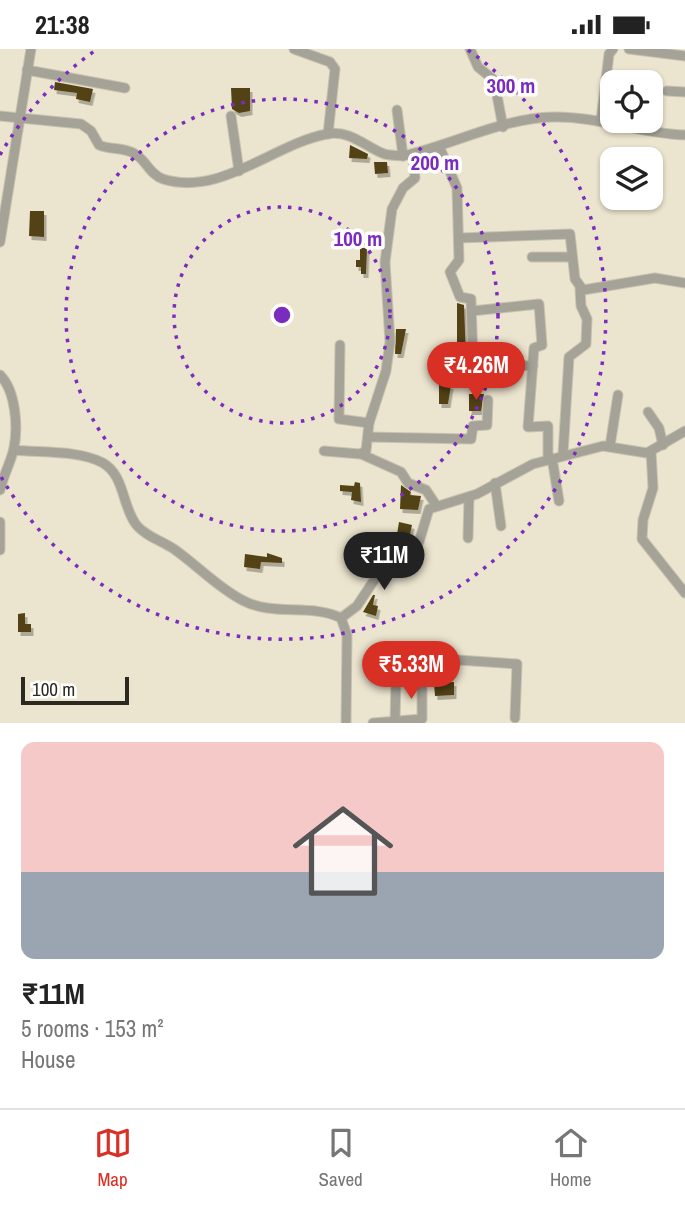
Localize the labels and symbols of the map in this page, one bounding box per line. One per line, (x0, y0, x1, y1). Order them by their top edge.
text: 300 m (487, 71, 535, 100)
text: 200 m (411, 148, 459, 177)
text: 100 m (334, 224, 382, 253)
centre of rings (270, 303, 294, 327)
pin: ₹4.26M (419, 343, 533, 402)
pin: ₹11M (343, 533, 425, 592)
pin: ₹5.33M (354, 641, 468, 701)
scale bar (21, 674, 130, 706)

